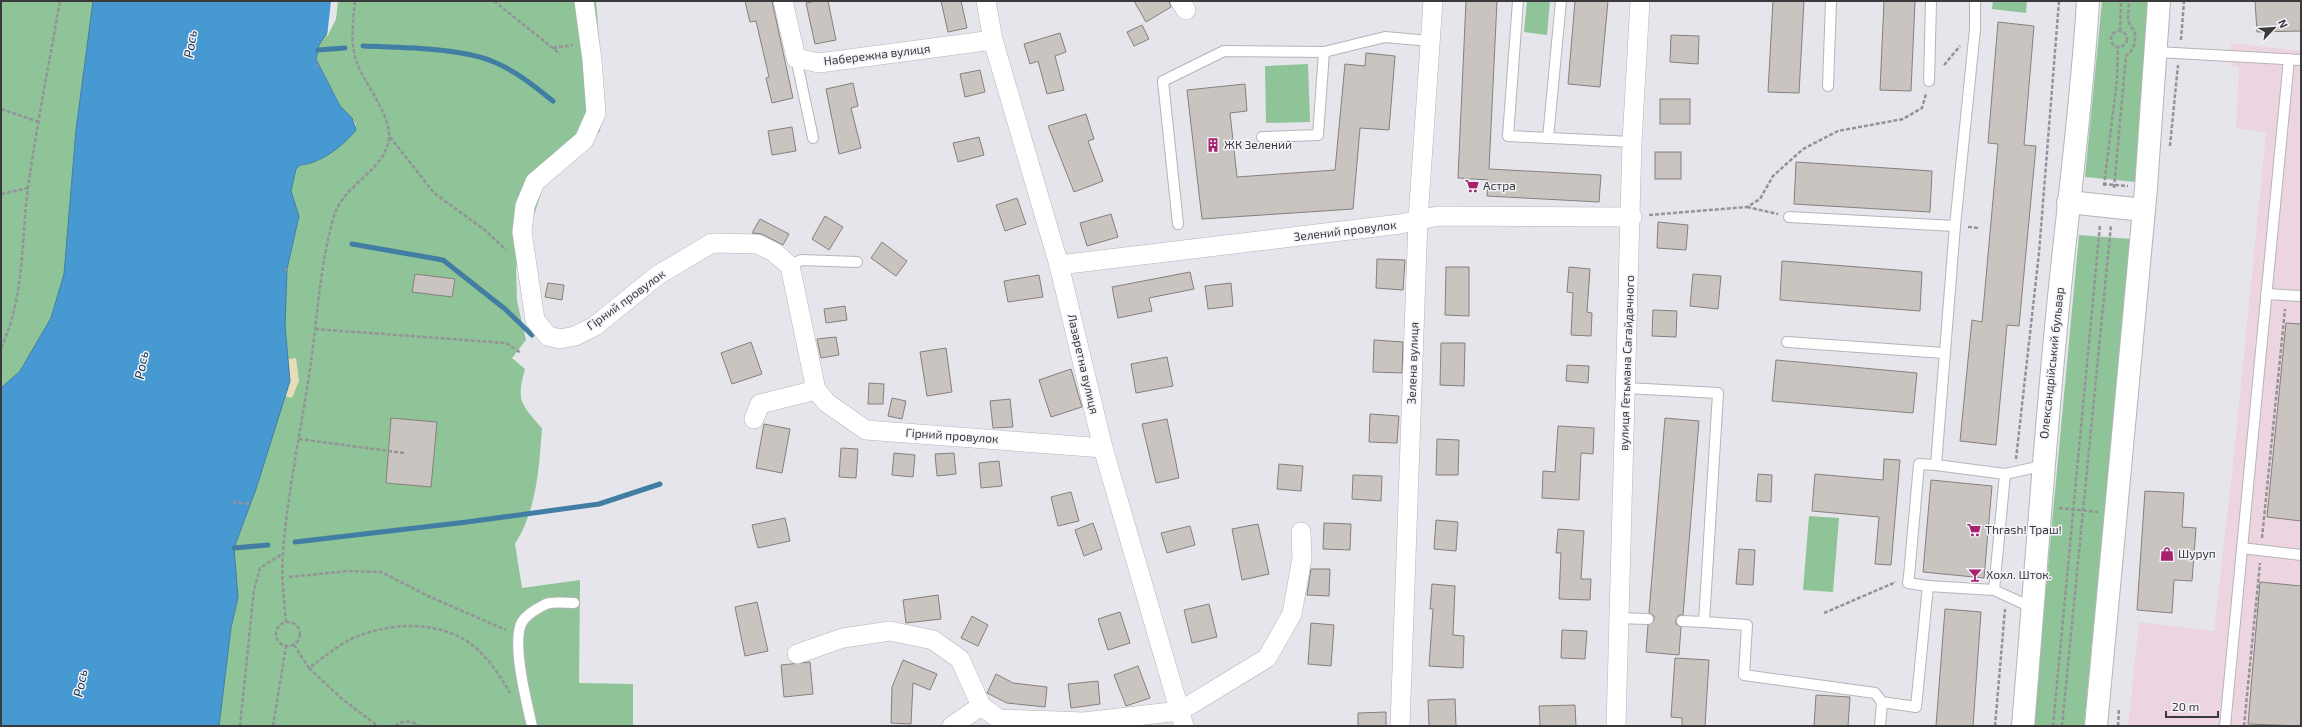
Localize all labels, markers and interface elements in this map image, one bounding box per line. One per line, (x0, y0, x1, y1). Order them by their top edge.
north arrow (2254, 8, 2294, 48)
text: N (2276, 17, 2291, 30)
water label: Рось (180, 29, 200, 59)
street label: Набережна вулиця (823, 41, 931, 68)
building icon: ЖК Зелений (1205, 137, 1221, 153)
place label: ЖК Зелений (1224, 137, 1292, 151)
supermarket icon: Астра (1464, 178, 1480, 194)
place label: Астра (1483, 178, 1516, 192)
street label: Зелений провулок (1293, 217, 1398, 244)
street label: Гірний провулок (584, 266, 668, 333)
street label: вулиця Гетьмана Сагайдачного (1616, 275, 1637, 451)
street label: Олександрійський бульвар (2036, 286, 2067, 440)
street label: Лазаретна вулиця (1065, 312, 1102, 415)
street label: Зелена вулиця (1404, 321, 1421, 405)
water label: Рось (131, 350, 151, 380)
street label: Гірний провулок (905, 425, 1000, 446)
supermarket icon: Thrash! Траш! (1966, 522, 1982, 538)
place label: Thrash! Траш! (1985, 522, 2062, 536)
shop icon: Шуруп (2159, 546, 2175, 562)
place label: Шуруп (2178, 546, 2216, 561)
bar icon: Хохл. Шток. (1967, 567, 1983, 583)
place label: Хохл. Шток. (1986, 567, 2051, 581)
water label: Рось (69, 668, 91, 698)
scale bar (2166, 693, 2218, 719)
text: 20 m (2172, 699, 2199, 713)

